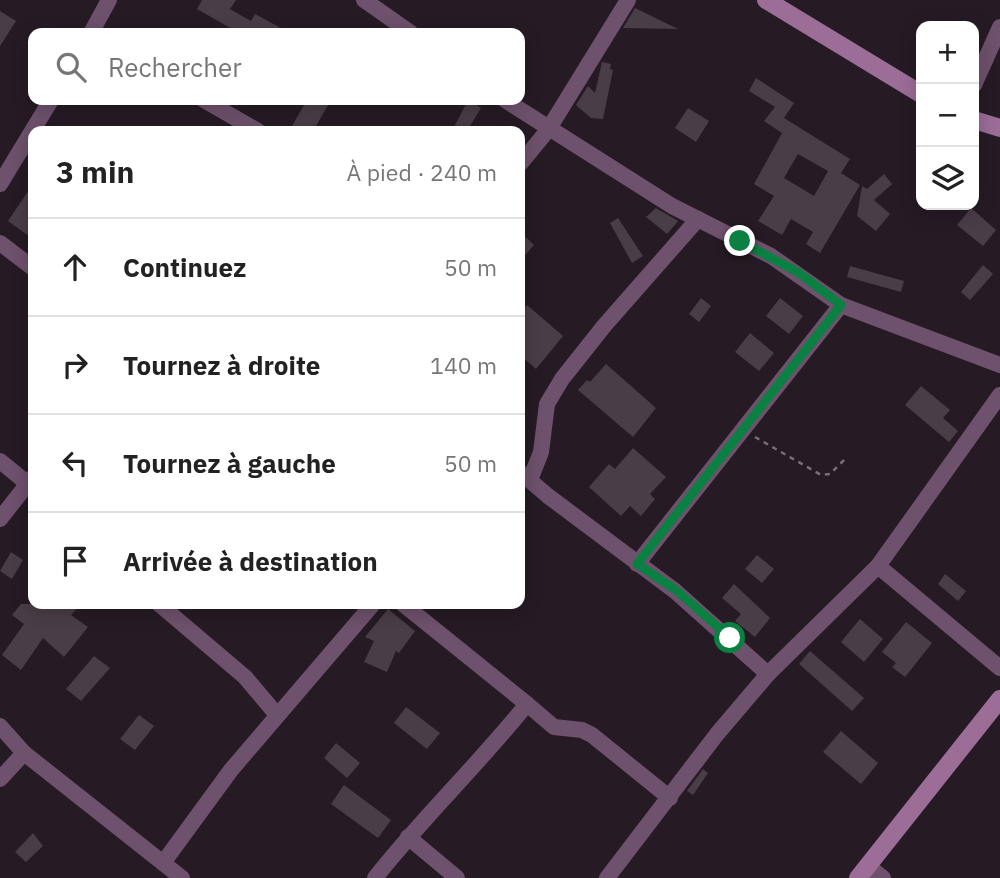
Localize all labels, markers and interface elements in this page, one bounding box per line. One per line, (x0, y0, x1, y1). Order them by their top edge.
map controls (916, 21, 979, 210)
button: + (916, 21, 979, 84)
search box (28, 28, 525, 105)
icon: search (52, 48, 90, 86)
text: Rechercher (108, 50, 242, 84)
button: − (916, 84, 979, 147)
button: layers (916, 147, 979, 210)
text: 3 min (56, 152, 134, 191)
text: À pied · 240 m (347, 157, 497, 187)
route end (724, 225, 755, 256)
icon: ahead (56, 248, 94, 286)
text: Continuez (123, 250, 246, 284)
text: 50 m (444, 252, 497, 282)
icon: right (56, 346, 94, 384)
text: Tournez à droite (123, 348, 320, 382)
text: 140 m (430, 350, 497, 380)
icon: left (56, 444, 94, 482)
text: Tournez à gauche (123, 446, 336, 480)
text: 50 m (444, 448, 497, 478)
icon: arrive (56, 542, 94, 580)
text: Arrivée à destination (123, 544, 378, 578)
route start (714, 622, 745, 653)

